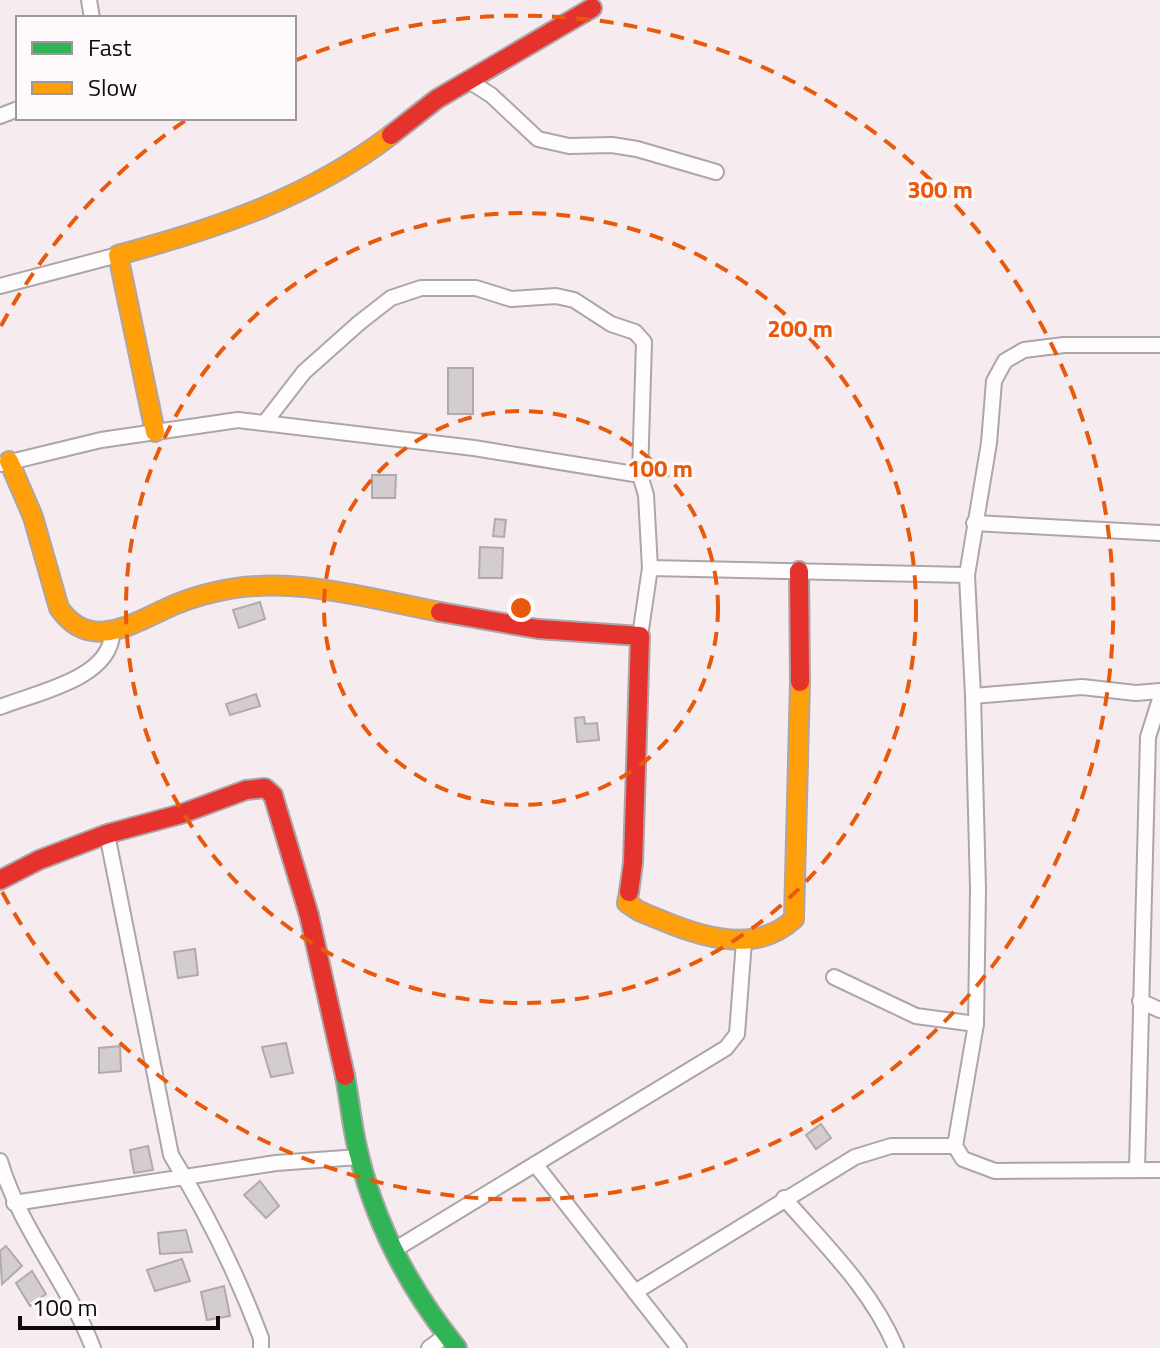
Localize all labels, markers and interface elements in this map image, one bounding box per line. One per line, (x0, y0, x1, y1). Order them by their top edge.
legend (16, 16, 296, 120)
text: Fast (88, 29, 132, 65)
text: Slow (88, 69, 137, 105)
text: 300 m (907, 171, 973, 207)
text: 200 m (767, 310, 833, 346)
text: 100 m (627, 450, 693, 486)
centre of rings (507, 594, 535, 622)
scale bar (20, 1280, 218, 1330)
text: 100 m (32, 1289, 98, 1325)

